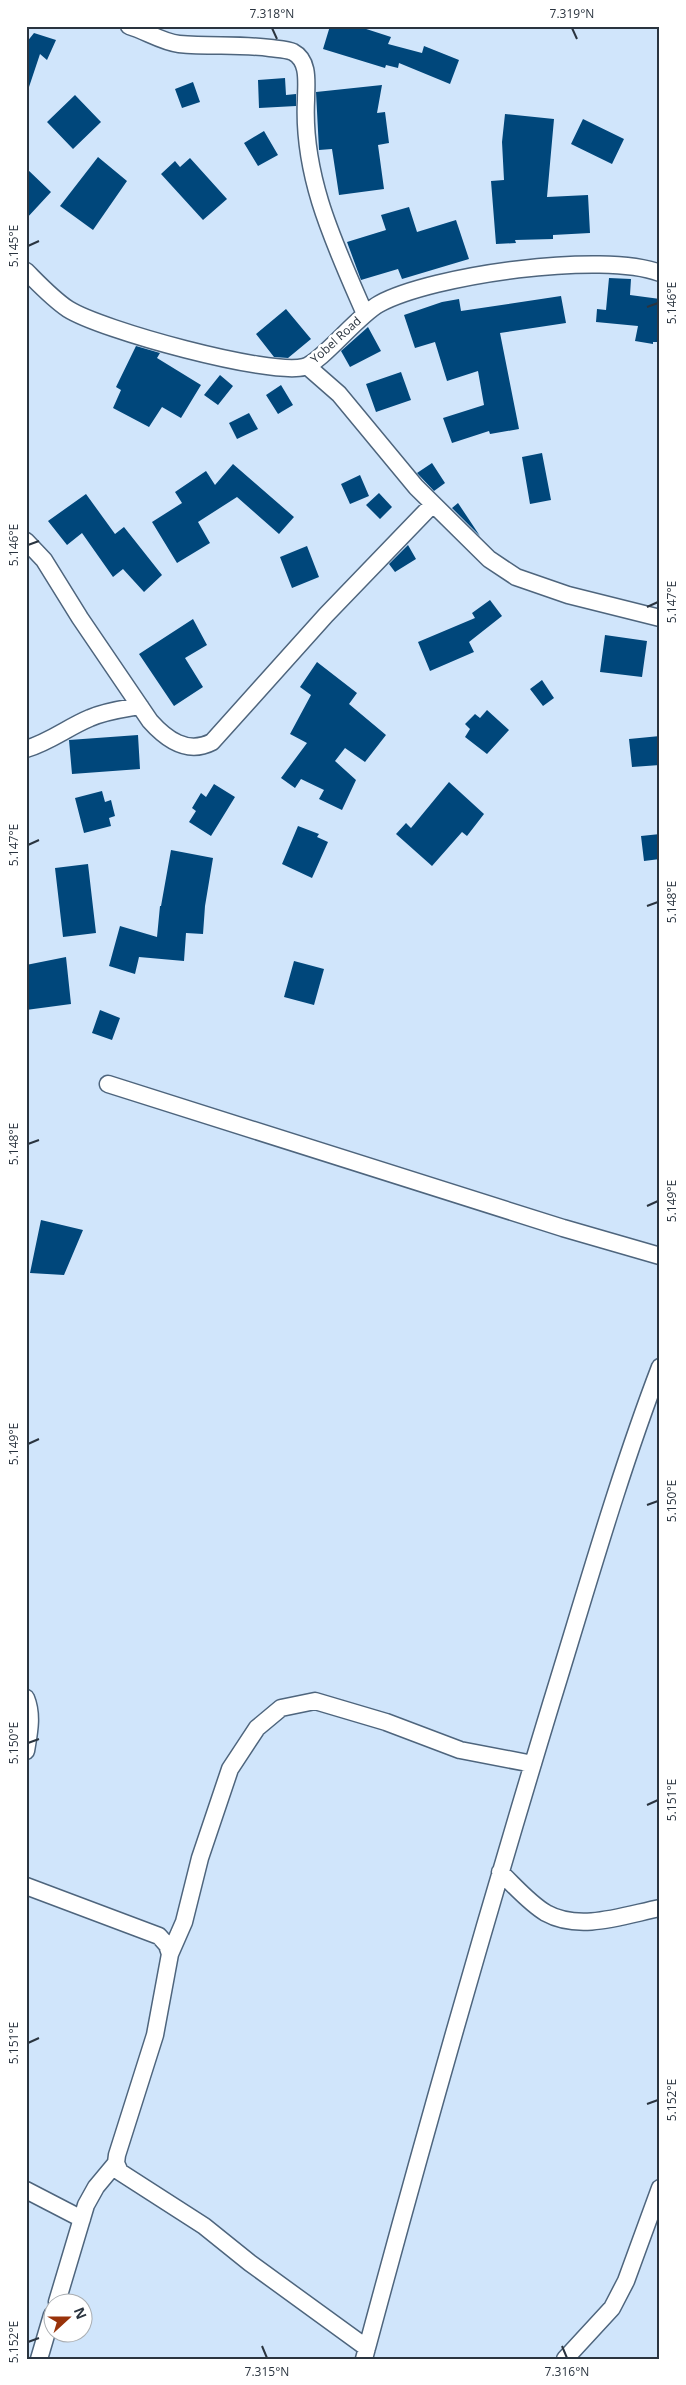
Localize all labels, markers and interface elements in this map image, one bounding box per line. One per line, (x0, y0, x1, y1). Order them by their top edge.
text: 7.318°N (250, 5, 294, 22)
text: 7.319°N (550, 5, 594, 22)
text: 5.145°E (5, 225, 22, 267)
text: 5.146°E (663, 282, 680, 324)
street label: Yobel Road (307, 312, 365, 367)
text: 5.146°E (5, 524, 22, 566)
text: 5.147°E (663, 581, 680, 623)
text: 5.147°E (5, 824, 22, 866)
text: 5.148°E (663, 881, 680, 923)
text: 5.148°E (5, 1123, 22, 1165)
text: 5.149°E (663, 1180, 680, 1222)
text: 5.149°E (5, 1423, 22, 1465)
text: 5.150°E (663, 1480, 680, 1522)
text: 5.150°E (5, 1722, 22, 1764)
text: 5.151°E (663, 1779, 680, 1821)
text: 5.151°E (5, 2022, 22, 2064)
text: 5.152°E (663, 2079, 680, 2121)
north arrow (42, 2292, 92, 2342)
text: N (70, 2304, 92, 2322)
text: 5.152°E (5, 2321, 22, 2363)
text: 7.315°N (245, 2363, 289, 2380)
text: 7.316°N (545, 2363, 589, 2380)

